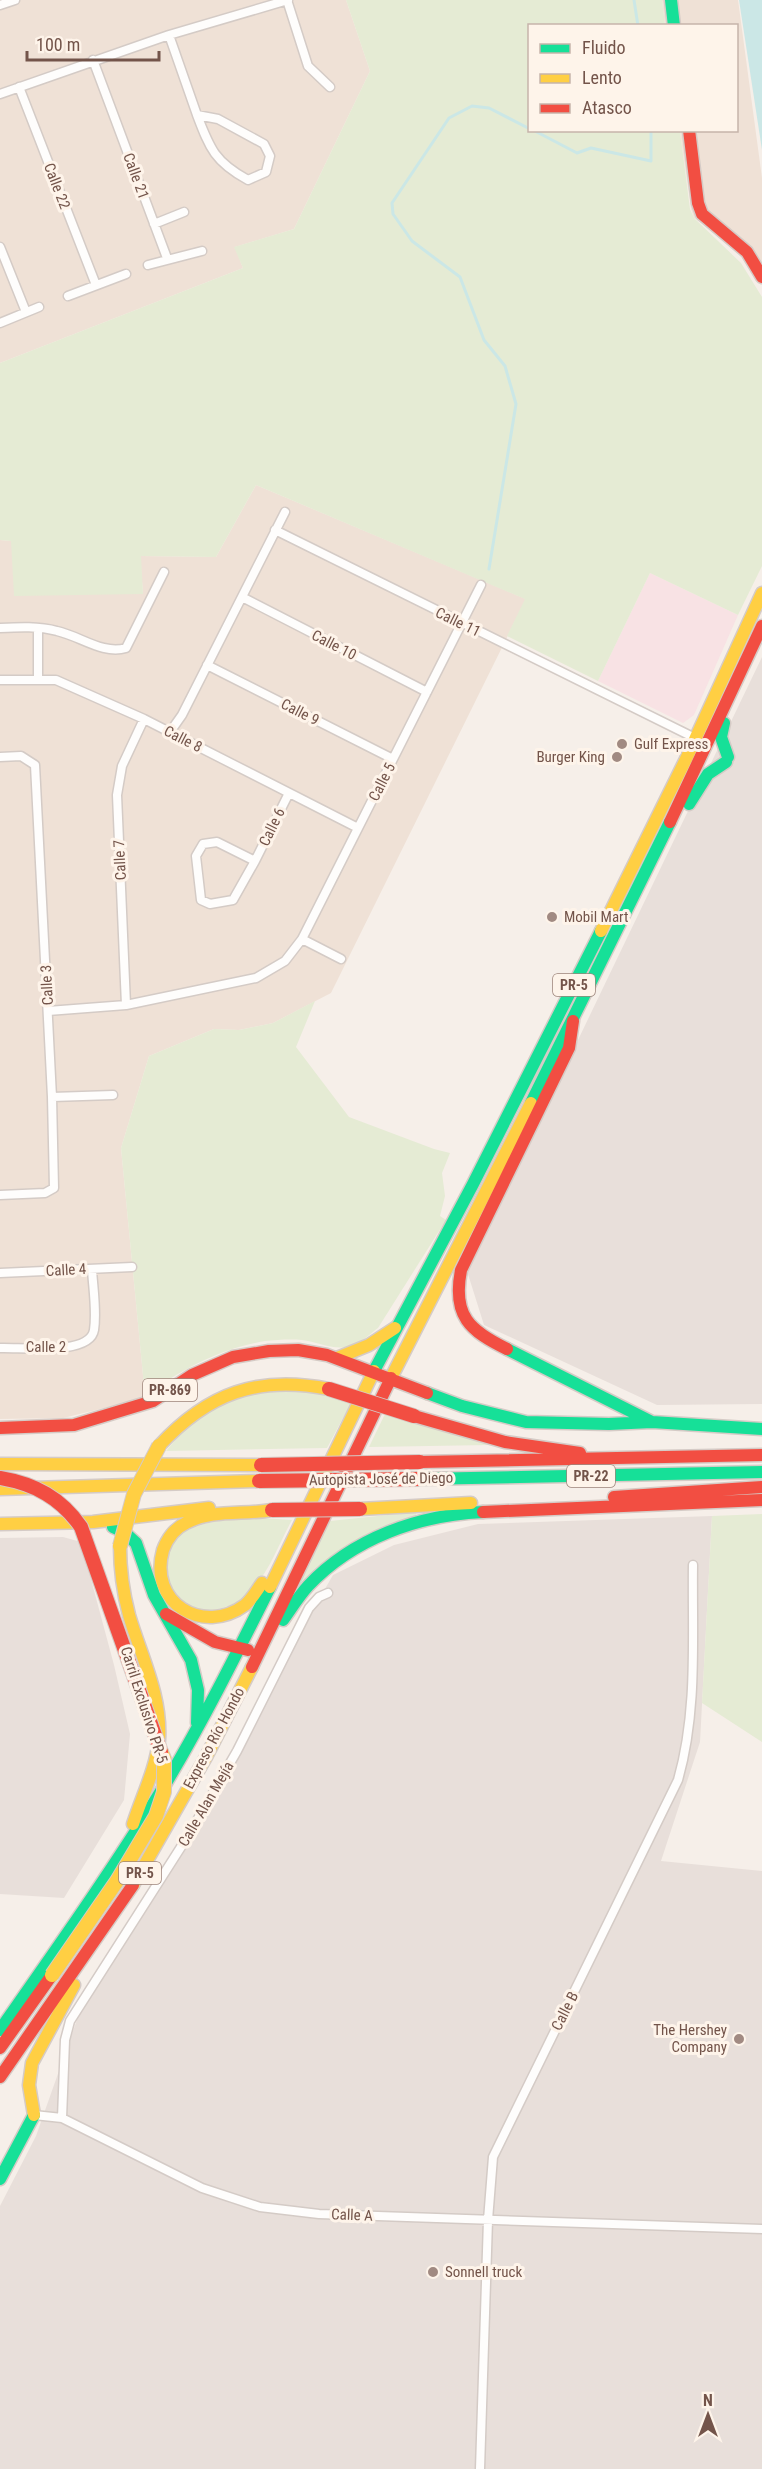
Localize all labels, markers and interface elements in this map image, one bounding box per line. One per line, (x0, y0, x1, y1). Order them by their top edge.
scale bar (27, 24, 159, 62)
legend (528, 24, 738, 132)
text: 100 m (36, 34, 80, 55)
text: Fluido (582, 37, 626, 58)
text: Lento (582, 67, 622, 88)
text: Atasco (582, 97, 632, 118)
street label: Calle 21 (119, 150, 153, 202)
street label: Calle 22 (40, 160, 74, 212)
street label: Calle 11 (433, 603, 483, 641)
street label: Calle 10 (309, 626, 359, 664)
street label: Calle 9 (278, 695, 322, 729)
street label: Calle 8 (161, 722, 205, 756)
place label: Gulf Express (634, 735, 708, 753)
marker: Gulf Express (615, 737, 629, 751)
place label: Burger King (536, 748, 605, 766)
marker: Burger King (610, 750, 624, 764)
street label: Calle 5 (365, 760, 399, 804)
street label: Calle 6 (255, 805, 289, 849)
street label: Calle 7 (110, 839, 130, 881)
place label: Mobil Mart (564, 908, 628, 926)
marker: Mobil Mart (545, 910, 559, 924)
street label: Calle 3 (37, 964, 57, 1006)
road number: PR-5 (553, 974, 595, 996)
street label: Calle 4 (45, 1260, 87, 1280)
street label: Calle 2 (26, 1338, 66, 1356)
road number: PR-869 (143, 1379, 197, 1401)
road number: PR-22 (567, 1465, 615, 1487)
street label: Autopista José de Diego (309, 1469, 453, 1489)
street label: Carril Exclusivo PR-5 (117, 1644, 171, 1766)
street label: Expreso Río Hondo (180, 1684, 248, 1792)
street label: Calle Alan Mejía (174, 1758, 238, 1850)
road number: PR-5 (119, 1862, 161, 1884)
street label: Calle B (548, 1989, 582, 2033)
place label: The Hershey Company (653, 2021, 727, 2056)
marker: The Hershey Company (732, 2032, 746, 2046)
street label: Calle A (331, 2205, 373, 2225)
place label: Sonnell truck (445, 2263, 522, 2281)
marker: Sonnell truck (426, 2265, 440, 2279)
north arrow (678, 2385, 738, 2445)
text: N (703, 2391, 713, 2410)

